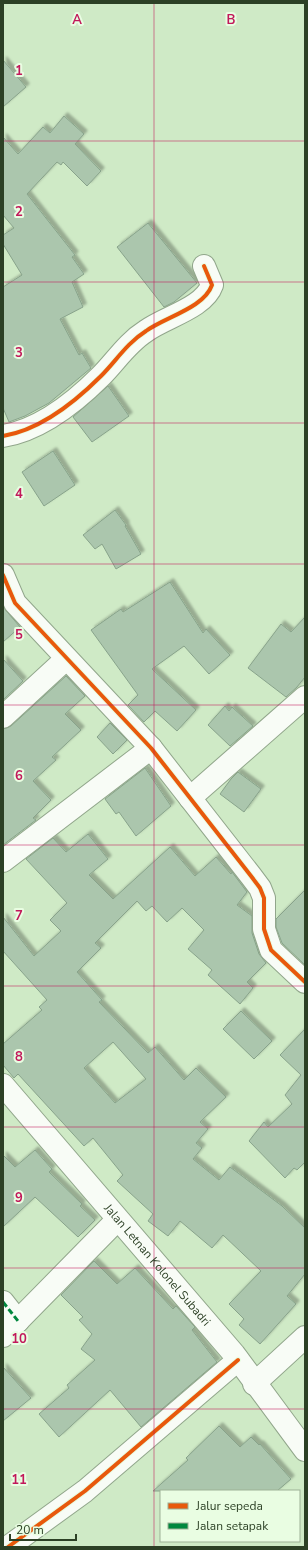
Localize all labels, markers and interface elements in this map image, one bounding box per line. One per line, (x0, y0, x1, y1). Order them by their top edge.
text: A (72, 11, 82, 29)
text: B (227, 11, 236, 29)
text: 1 (15, 62, 23, 80)
text: 2 (15, 203, 23, 221)
text: 3 (15, 344, 23, 362)
text: 4 (15, 485, 23, 503)
text: 5 (15, 626, 23, 644)
text: 6 (15, 767, 23, 785)
text: 7 (15, 907, 23, 925)
text: 8 (15, 1048, 23, 1066)
text: 9 (15, 1189, 23, 1207)
street label: Jalan Letnan Kolonel Subadri (100, 1200, 214, 1329)
text: 10 (11, 1330, 27, 1348)
text: 11 (11, 1471, 27, 1489)
legend (160, 1490, 300, 1542)
text: Jalur sepeda (195, 1498, 263, 1514)
scale bar (10, 1516, 76, 1542)
text: Jalan setapak (195, 1518, 269, 1534)
text: 20 m (16, 1522, 44, 1538)

